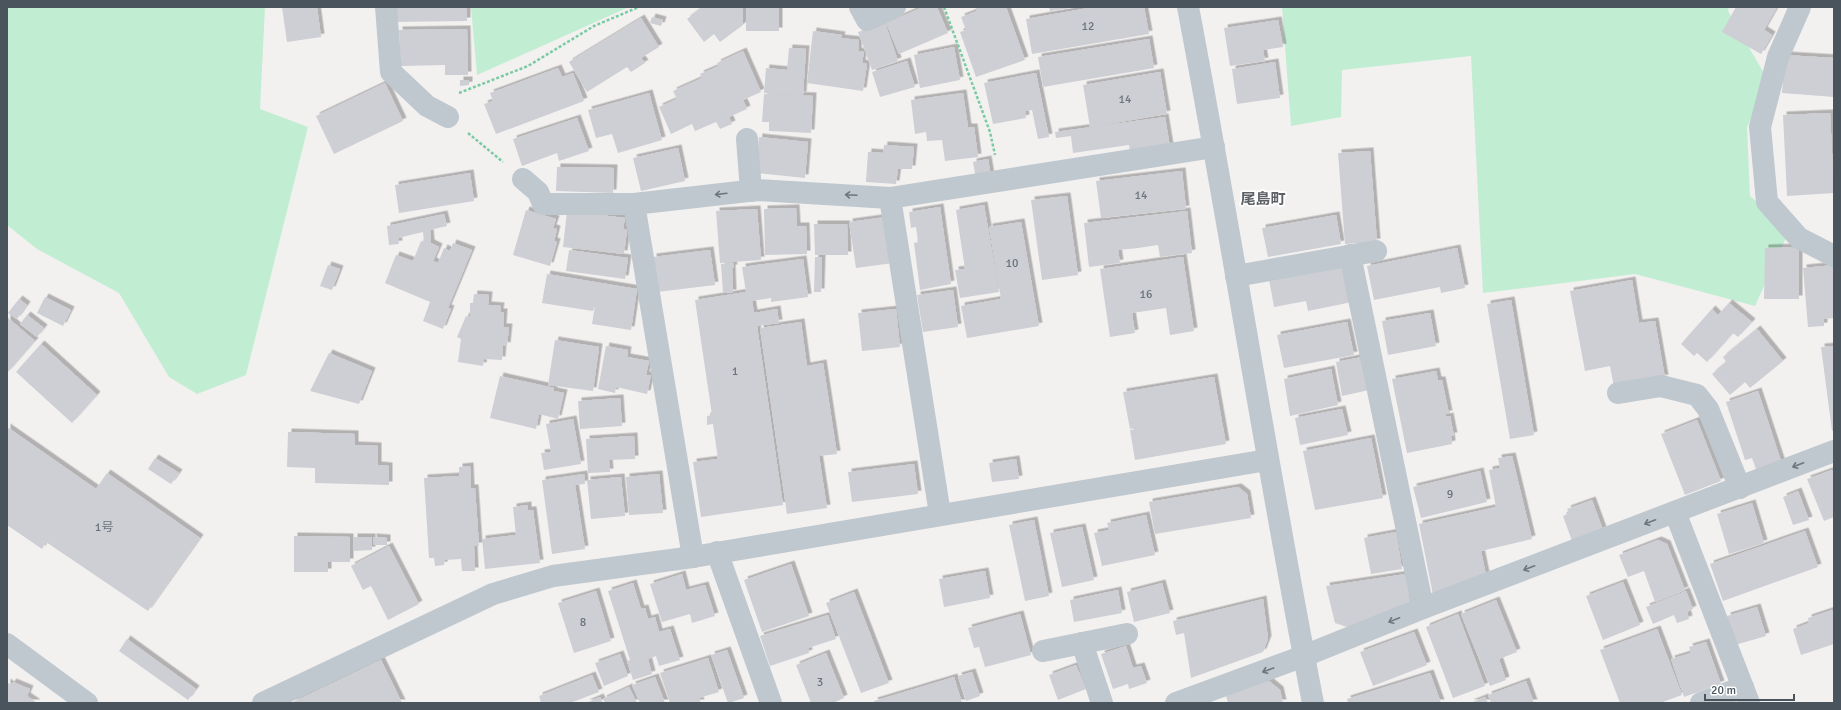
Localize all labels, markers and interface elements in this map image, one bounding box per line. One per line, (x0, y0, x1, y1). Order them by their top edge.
house number: 12 (1082, 19, 1094, 34)
house number: 14 (1119, 92, 1132, 107)
house number: 14 (1135, 188, 1148, 203)
one-way arrow (715, 190, 728, 198)
district label: 尾島町 (1240, 190, 1286, 208)
one-way arrow (845, 192, 858, 199)
house number: 10 (1006, 256, 1018, 271)
house number: 16 (1140, 287, 1152, 302)
house number: 1 (732, 364, 738, 379)
one-way arrow (1792, 462, 1804, 469)
house number: 9 (1447, 487, 1453, 502)
one-way arrow (1645, 518, 1657, 526)
house number: 1号 (95, 520, 113, 535)
one-way arrow (1523, 565, 1535, 573)
house number: 8 (580, 615, 586, 630)
one-way arrow (1389, 617, 1401, 624)
one-way arrow (1262, 666, 1274, 674)
house number: 3 (817, 675, 823, 690)
scale bar (1705, 676, 1794, 702)
text: 20 m (1711, 683, 1736, 698)

